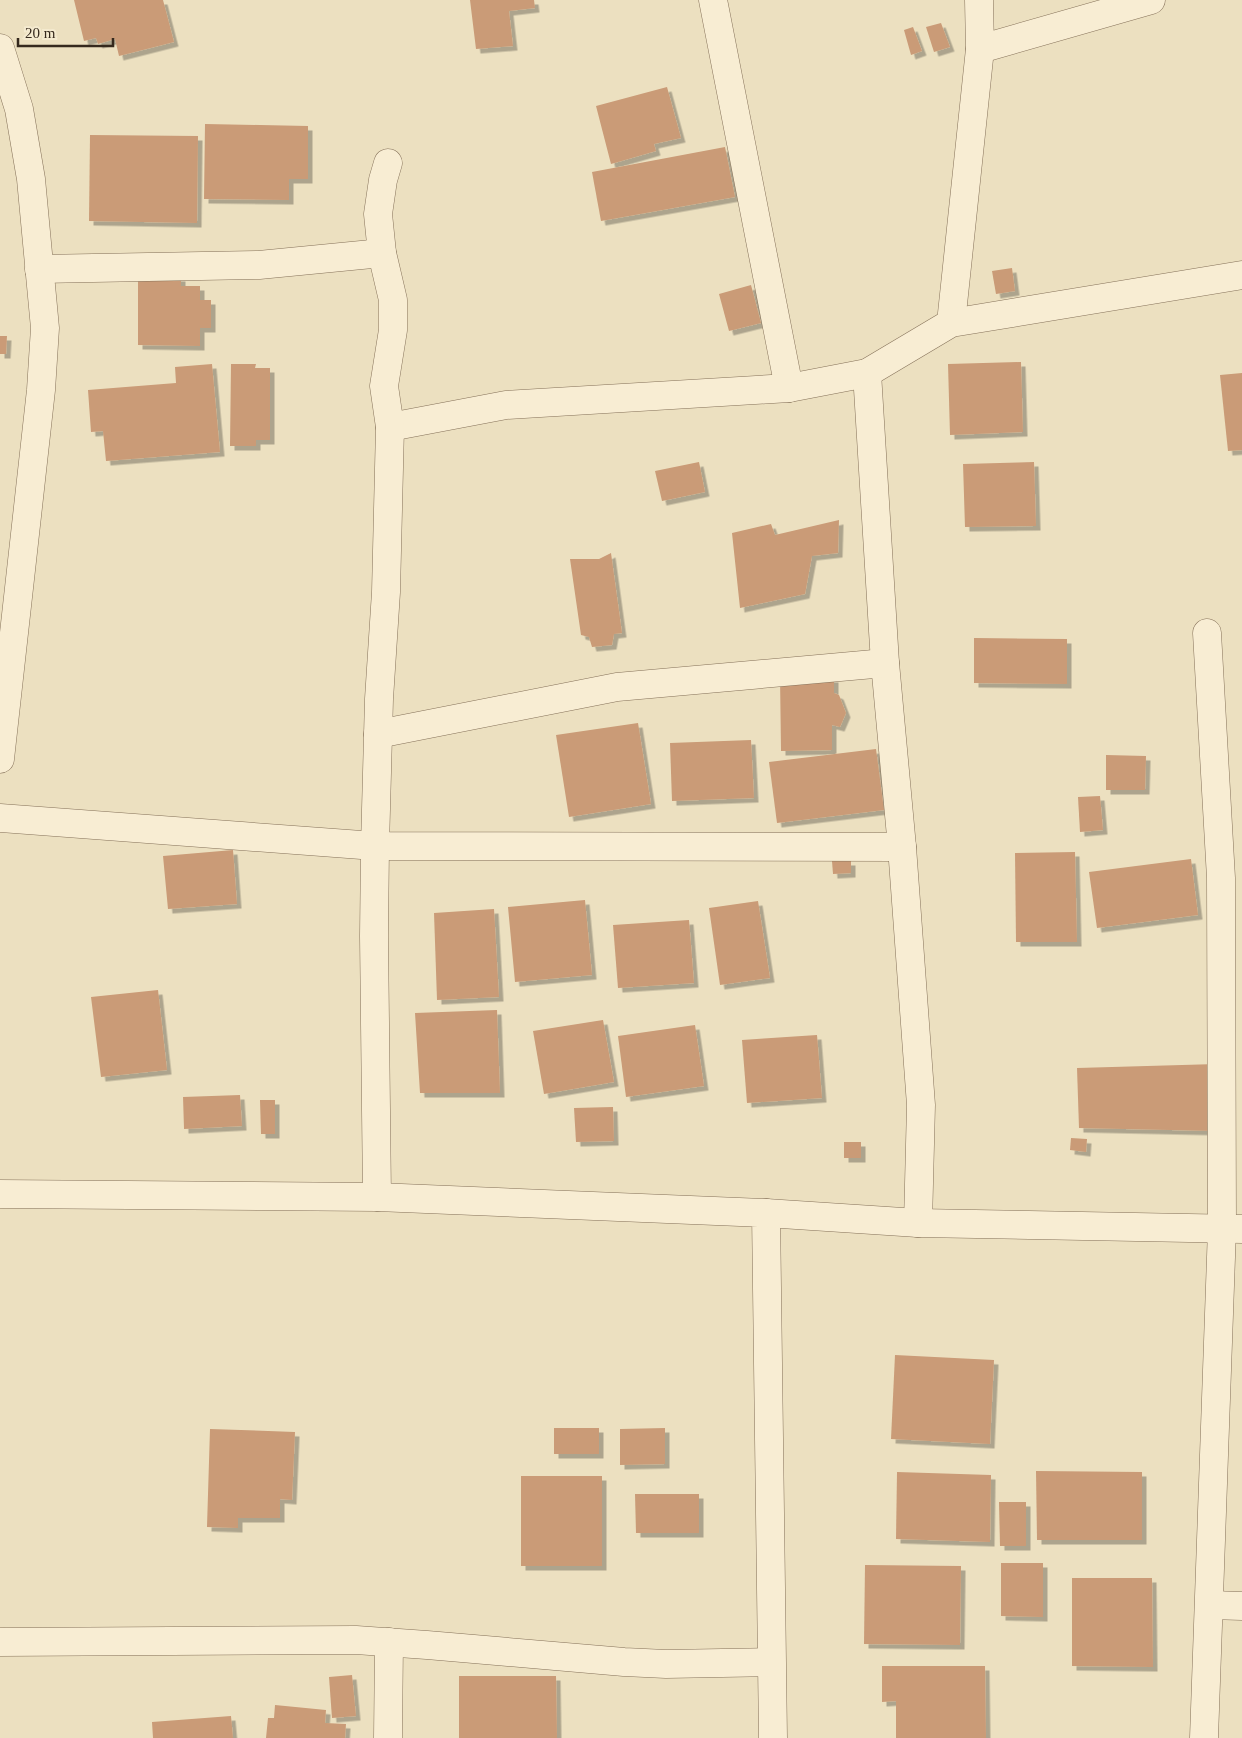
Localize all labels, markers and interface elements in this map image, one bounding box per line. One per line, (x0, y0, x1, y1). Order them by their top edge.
scale bar (18, 15, 112, 47)
text: 20 m (25, 25, 56, 41)

